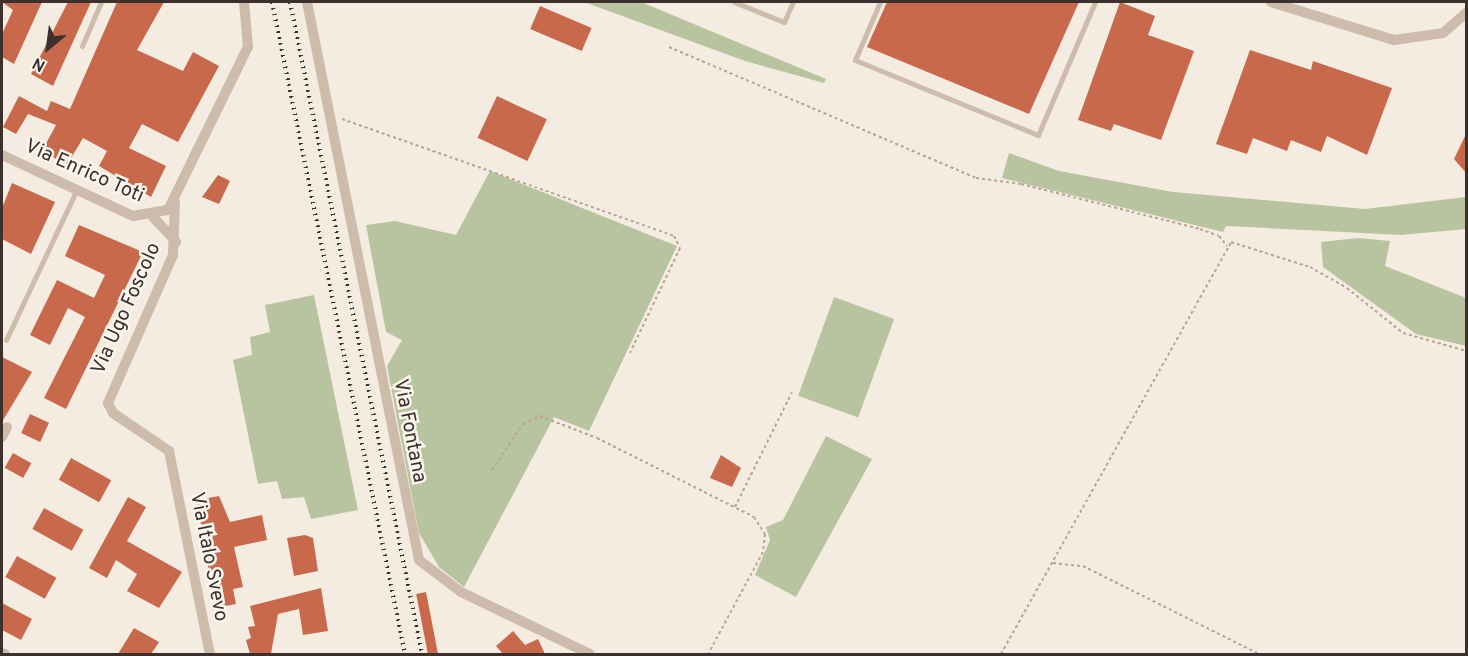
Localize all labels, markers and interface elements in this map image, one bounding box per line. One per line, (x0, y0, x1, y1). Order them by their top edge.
north arrow (18, 18, 78, 78)
text: N (29, 52, 49, 75)
street label: Via Enrico Toti (20, 135, 148, 209)
street label: Via Ugo Foscolo (87, 239, 167, 379)
street label: Via Fontana (387, 377, 431, 485)
street label: Via Italo Svevo (184, 490, 232, 624)

